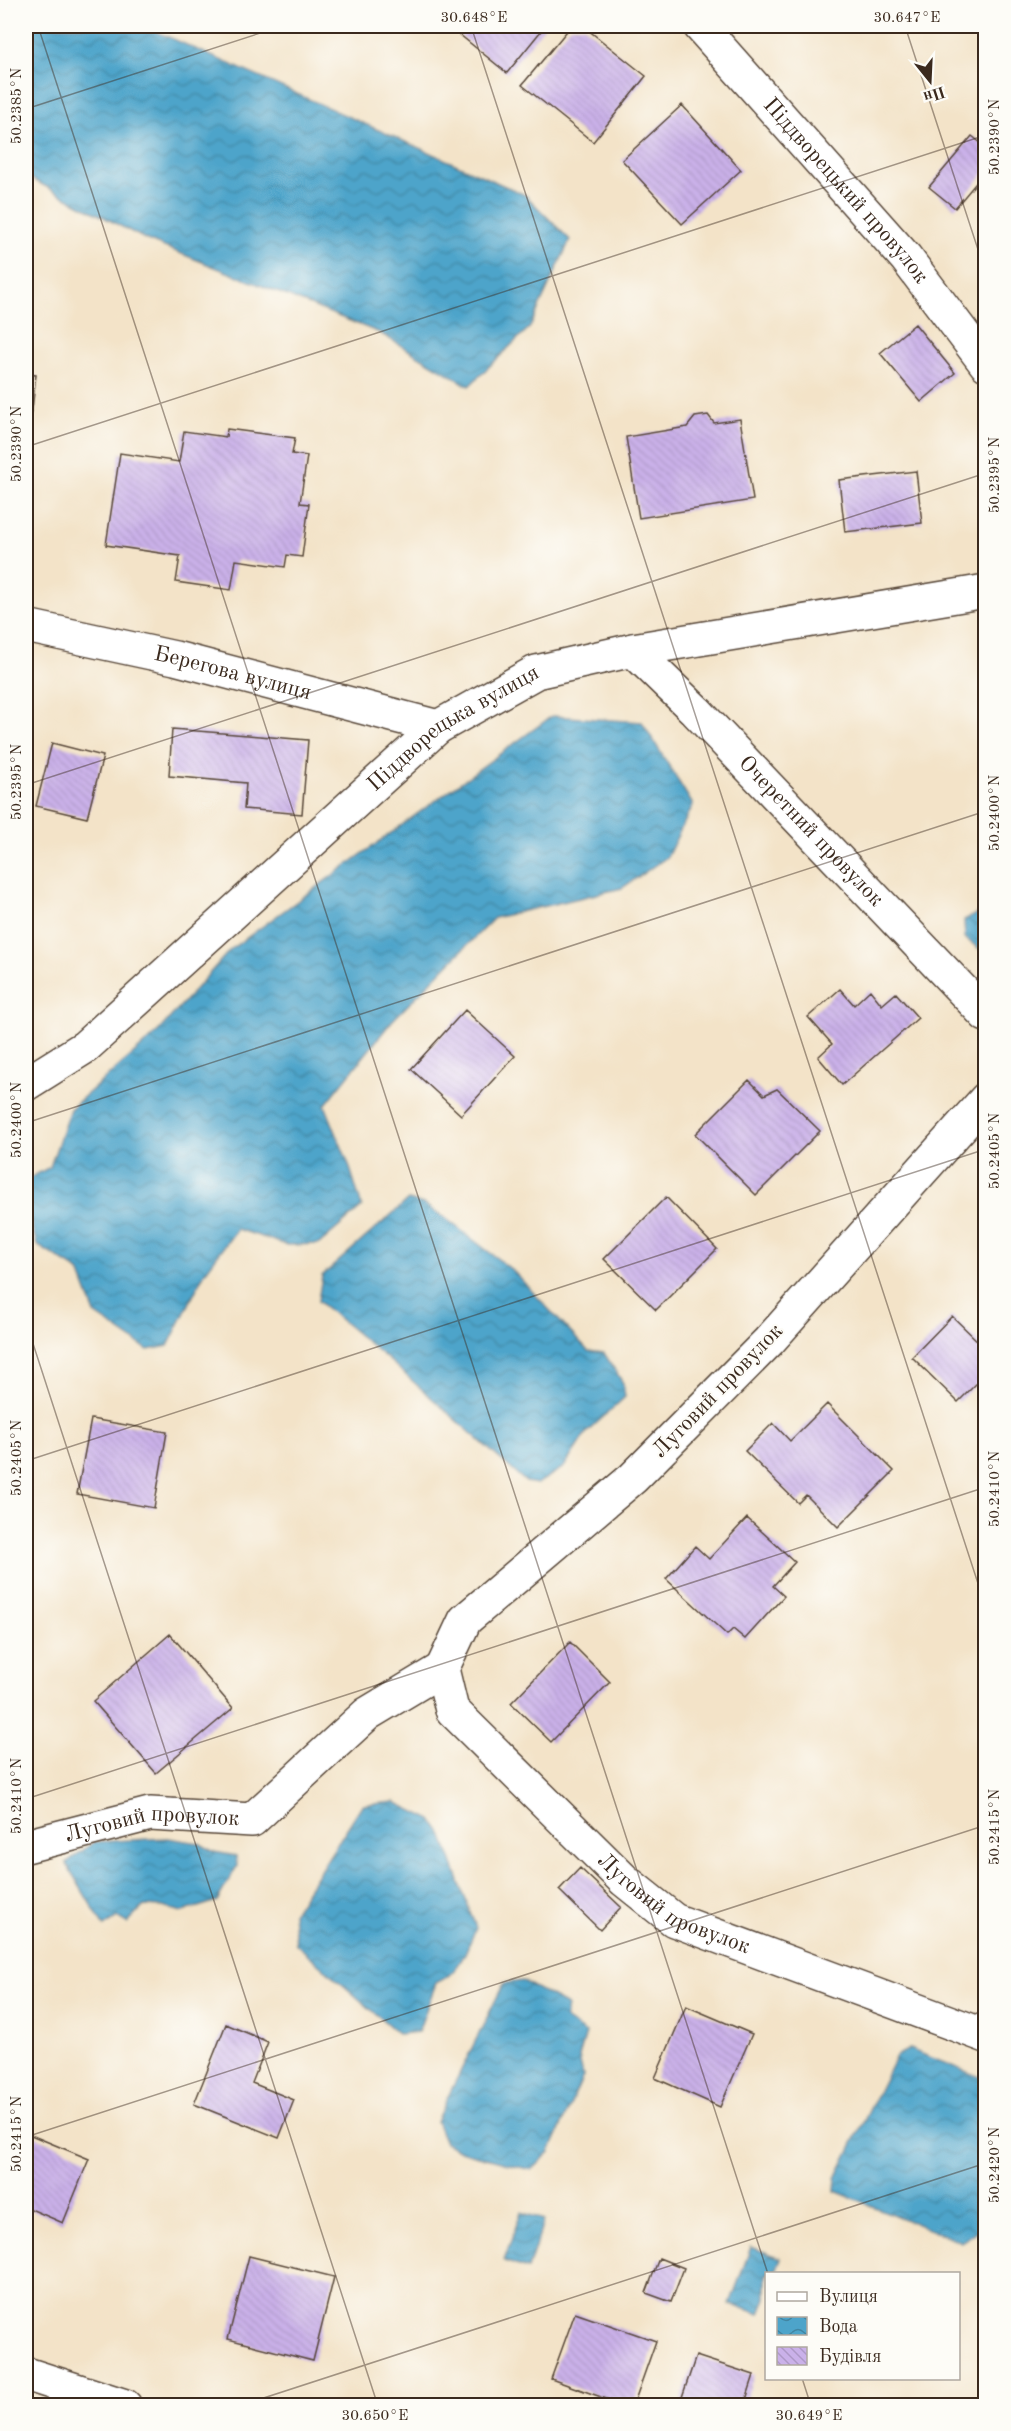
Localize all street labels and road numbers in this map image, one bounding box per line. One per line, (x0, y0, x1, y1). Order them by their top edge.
street label: Піддворецький провулок (759, 94, 932, 288)
street label: Берегова вулиця (152, 643, 314, 704)
street label: Піддворецька вулиця (364, 662, 543, 796)
street label: Очеретний провулок (734, 752, 887, 911)
street label: Луговий провулок (649, 1320, 787, 1462)
street label: Луговий провулок (62, 1803, 240, 1847)
street label: Луговий провулок (593, 1849, 753, 1958)

